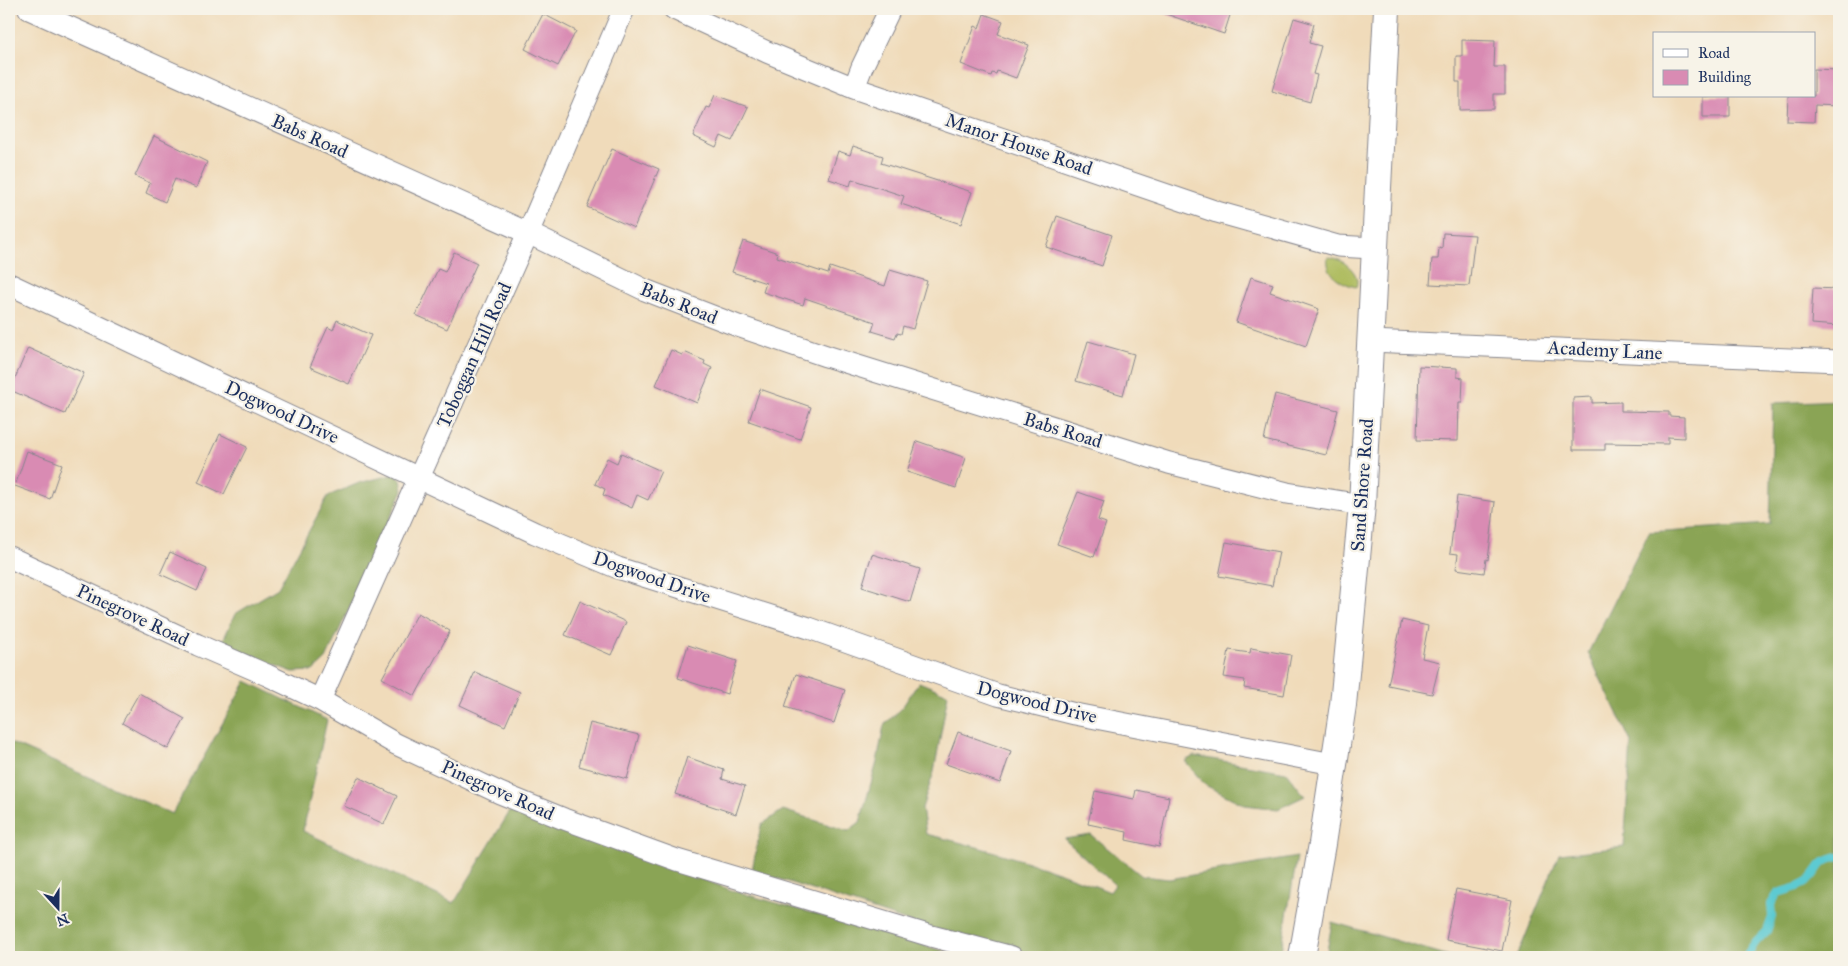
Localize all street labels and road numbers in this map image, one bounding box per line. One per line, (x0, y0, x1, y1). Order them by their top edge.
street label: Manor House Road (942, 108, 1096, 180)
street label: Babs Road (268, 109, 352, 163)
street label: Babs Road (637, 277, 721, 329)
street label: Toboggan Hill Road (432, 278, 517, 432)
street label: Academy Lane (1546, 335, 1663, 364)
street label: Dogwood Drive (221, 376, 343, 449)
street label: Babs Road (1021, 407, 1106, 453)
street label: Sand Shore Road (1346, 417, 1378, 552)
street label: Dogwood Drive (590, 546, 714, 609)
street label: Pinegrove Road (73, 579, 193, 652)
street label: Dogwood Drive (974, 676, 1100, 729)
street label: Pinegrove Road (438, 755, 558, 826)

